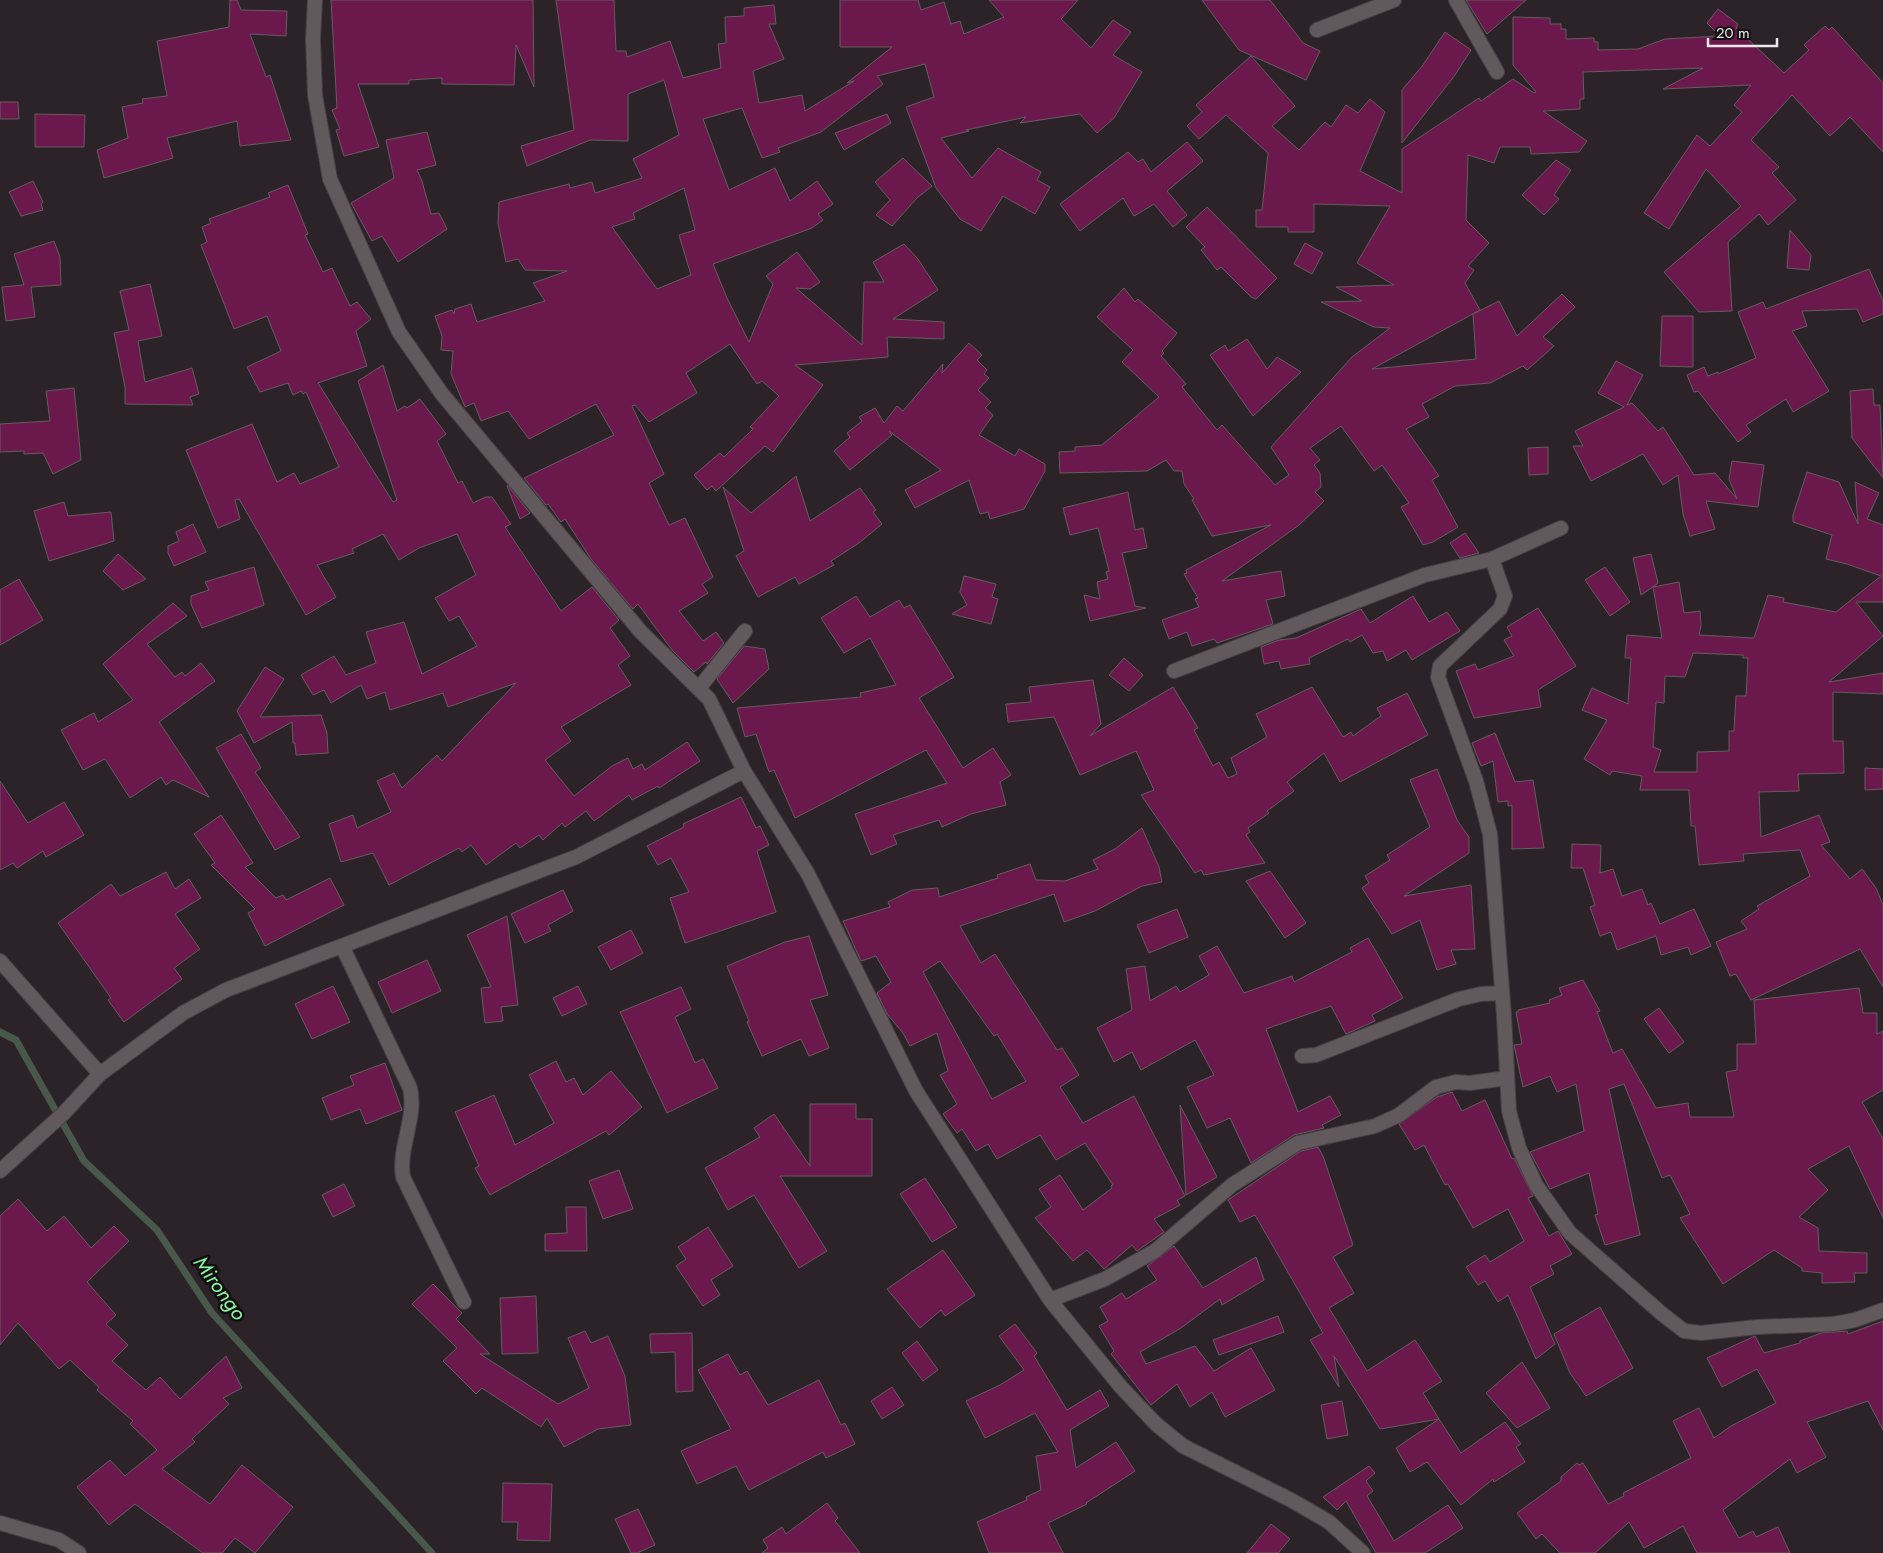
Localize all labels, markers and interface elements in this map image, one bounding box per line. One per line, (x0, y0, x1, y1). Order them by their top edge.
scale bar (1708, 15, 1777, 47)
text: 20 m (1716, 22, 1750, 44)
water label: Mirongo (186, 1250, 254, 1326)

